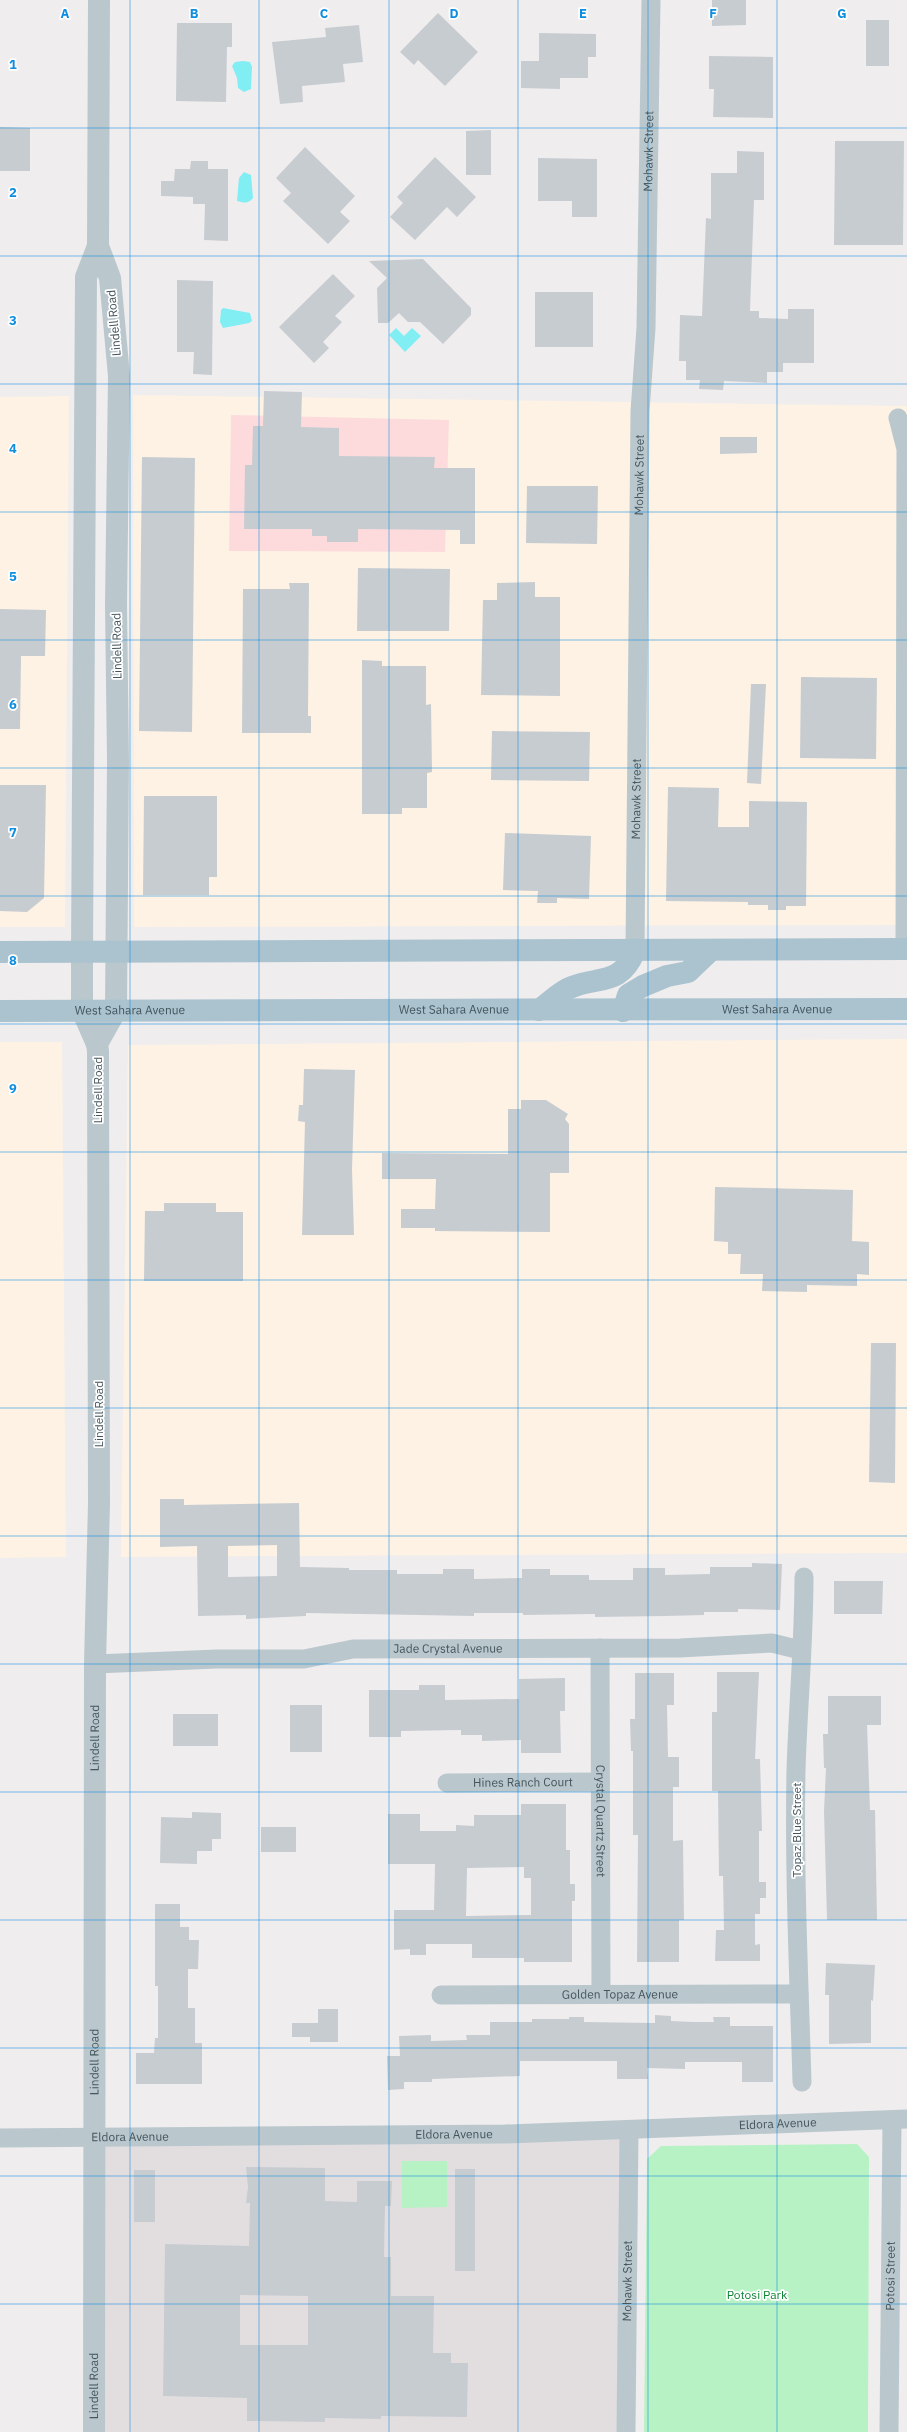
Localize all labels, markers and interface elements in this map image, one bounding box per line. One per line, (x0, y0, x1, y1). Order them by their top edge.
text: A (61, 5, 70, 22)
text: B (190, 5, 199, 22)
text: C (320, 5, 329, 22)
text: D (449, 5, 459, 22)
text: E (579, 5, 587, 22)
text: F (709, 5, 717, 22)
text: G (837, 5, 847, 22)
text: 1 (9, 56, 17, 73)
street label: Mohawk Street (640, 111, 656, 192)
text: 2 (9, 184, 17, 201)
street label: Lindell Road (103, 289, 124, 357)
text: 3 (9, 312, 17, 329)
street label: Mohawk Street (631, 434, 647, 516)
text: 4 (9, 440, 17, 457)
text: 5 (9, 568, 17, 585)
street label: Lindell Road (108, 613, 125, 679)
text: 6 (9, 696, 17, 713)
street label: Mohawk Street (628, 758, 644, 840)
text: 7 (9, 824, 17, 841)
text: 8 (9, 952, 17, 969)
street label: West Sahara Avenue (722, 1001, 833, 1016)
street label: West Sahara Avenue (75, 1002, 186, 1018)
street label: West Sahara Avenue (399, 1002, 510, 1017)
street label: Lindell Road (90, 1057, 105, 1123)
text: 9 (9, 1080, 17, 1097)
street label: Lindell Road (91, 1381, 106, 1447)
street label: Jade Crystal Avenue (393, 1641, 503, 1656)
street label: Lindell Road (87, 1705, 102, 1771)
street label: Crystal Quartz Street (593, 1765, 609, 1877)
street label: Hines Ranch Court (473, 1774, 573, 1790)
street label: Topaz Blue Street (789, 1783, 804, 1877)
street label: Golden Topaz Avenue (562, 1986, 679, 2002)
street label: Lindell Road (86, 2029, 102, 2095)
street label: Eldora Avenue (739, 2114, 817, 2132)
street label: Eldora Avenue (415, 2126, 493, 2142)
street label: Eldora Avenue (91, 2129, 169, 2144)
street label: Mohawk Street (619, 2240, 635, 2322)
street label: Potosi Street (882, 2241, 898, 2311)
park label: Potosi Park (727, 2287, 788, 2302)
street label: Lindell Road (86, 2353, 101, 2419)

